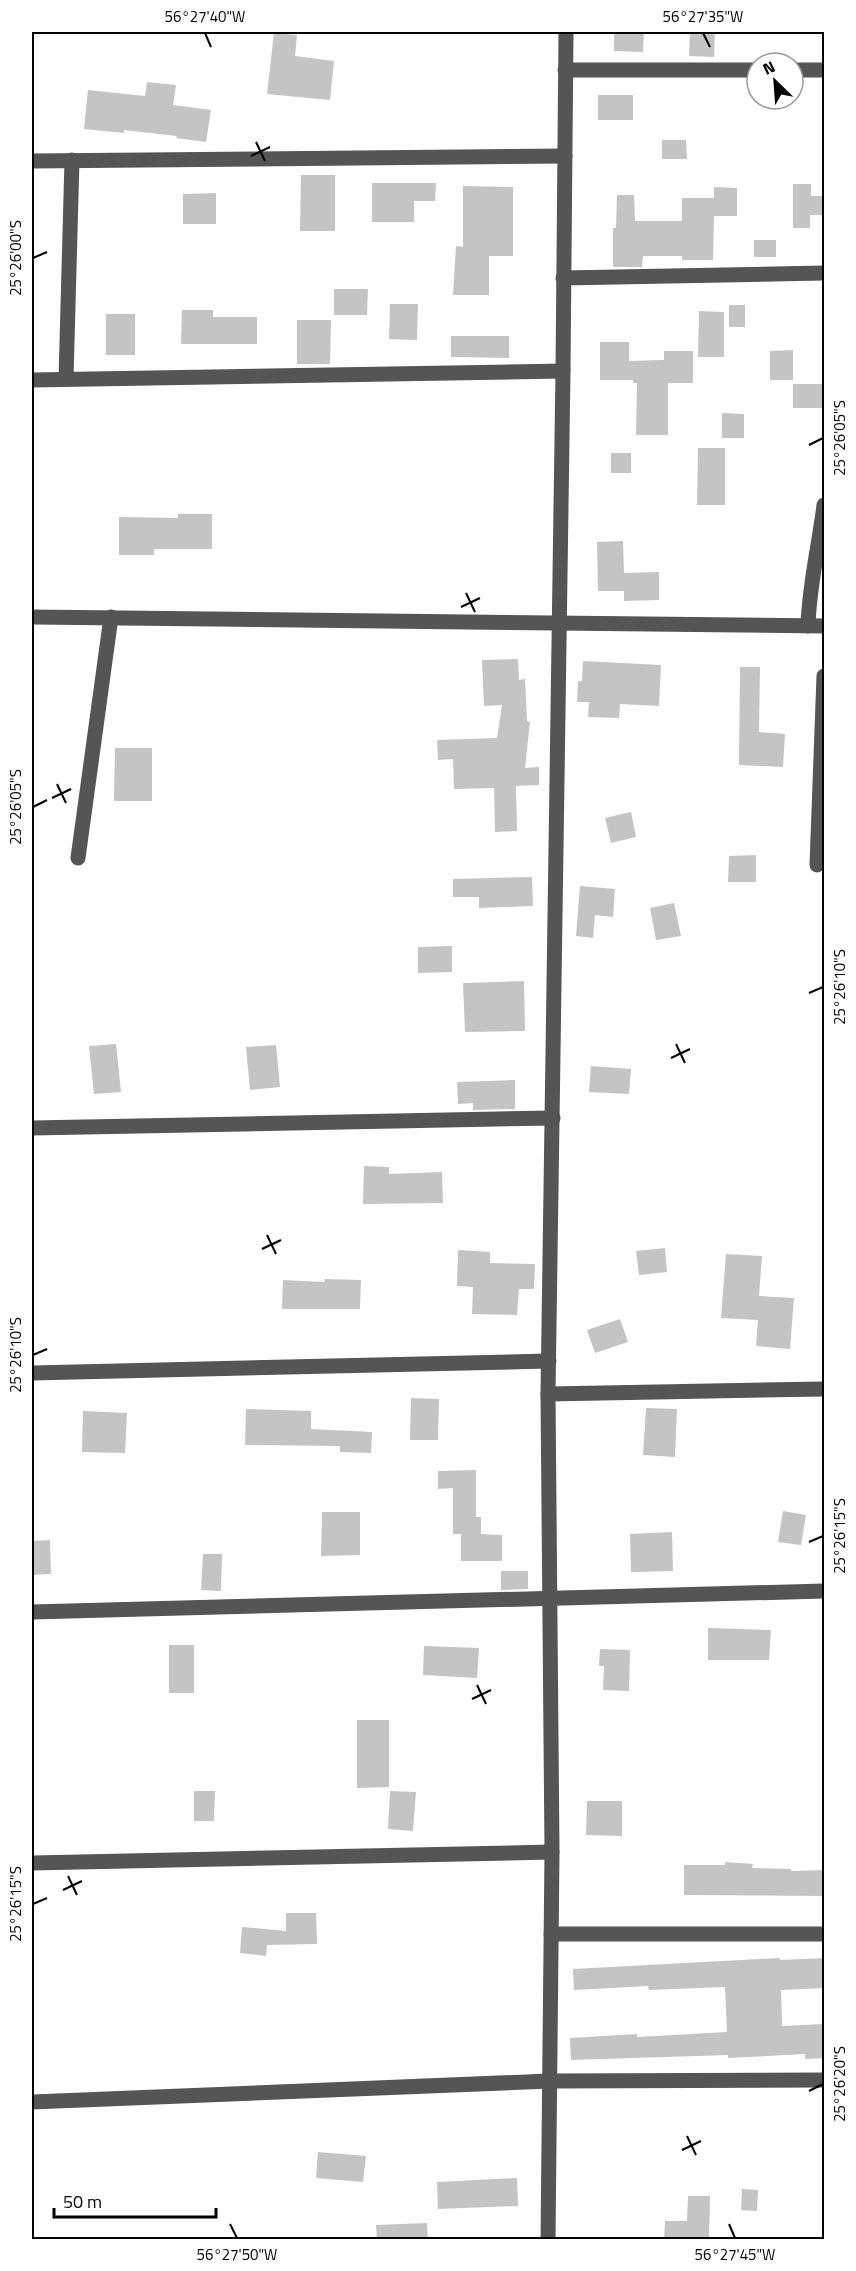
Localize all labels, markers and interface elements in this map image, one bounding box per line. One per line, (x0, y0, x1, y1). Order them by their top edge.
text: 56°27'40"W (165, 5, 245, 28)
text: 56°27'35"W (663, 5, 743, 28)
north arrow (745, 51, 805, 111)
text: N (759, 54, 779, 81)
text: 25°26'00"S (4, 220, 27, 296)
text: 25°26'05"S (828, 400, 851, 476)
text: 25°26'05"S (4, 769, 27, 845)
text: 25°26'10"S (828, 949, 851, 1025)
text: 25°26'10"S (4, 1317, 27, 1393)
text: 25°26'15"S (828, 1498, 851, 1574)
text: 25°26'15"S (4, 1866, 27, 1942)
text: 25°26'20"S (828, 2046, 851, 2122)
scale bar (54, 2181, 216, 2219)
text: 50 m (63, 2188, 102, 2215)
text: 56°27'50"W (197, 2243, 277, 2266)
text: 56°27'45"W (695, 2243, 775, 2266)

